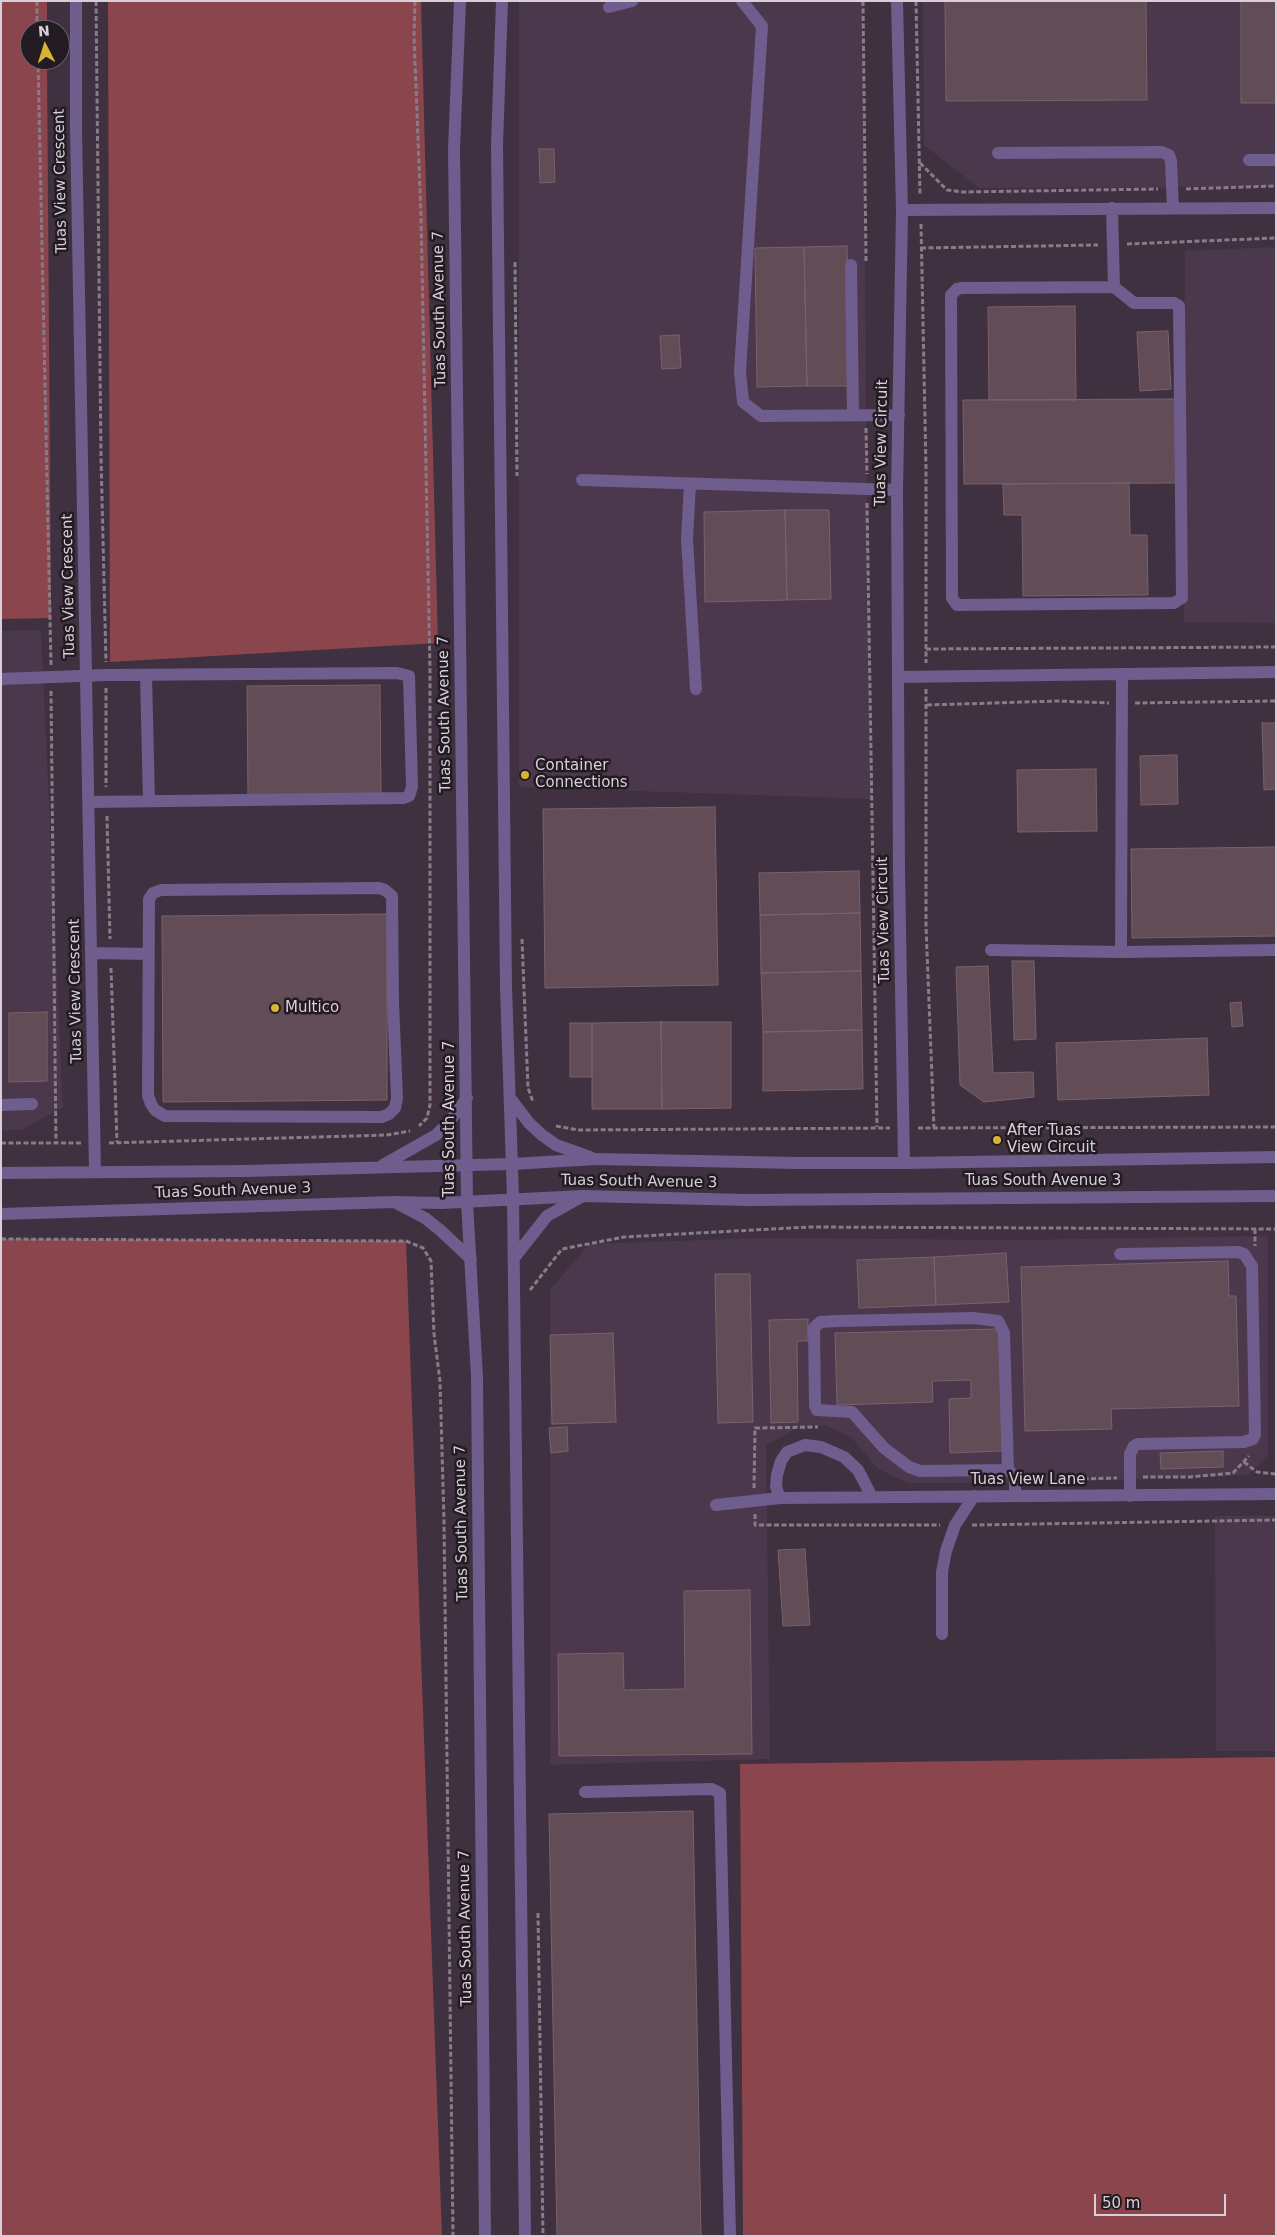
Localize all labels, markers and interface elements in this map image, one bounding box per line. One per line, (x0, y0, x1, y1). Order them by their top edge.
north arrow (20, 20, 70, 70)
text: N (37, 23, 50, 40)
street label: Tuas View Crescent (51, 108, 71, 254)
street label: Tuas South Avenue 7 (430, 231, 450, 387)
street label: Tuas View Circuit (872, 379, 892, 507)
street label: Tuas View Crescent (59, 513, 79, 659)
street label: Tuas South Avenue 7 (435, 636, 455, 792)
place label: Container Connections (535, 757, 628, 792)
marker: Container Connections (519, 769, 531, 781)
street label: Tuas View Circuit (874, 856, 894, 984)
street label: Tuas View Crescent (66, 918, 86, 1064)
place label: Multico (285, 999, 339, 1017)
marker: Multico (269, 1002, 281, 1014)
street label: Tuas South Avenue 7 (441, 1041, 459, 1197)
place label: After Tuas View Circuit (1007, 1122, 1096, 1157)
marker: After Tuas View Circuit (991, 1134, 1003, 1146)
street label: Tuas South Avenue 3 (561, 1172, 717, 1192)
street label: Tuas South Avenue 3 (965, 1172, 1121, 1190)
street label: Tuas South Avenue 3 (154, 1179, 312, 1203)
street label: Tuas South Avenue 7 (452, 1445, 472, 1601)
street label: Tuas View Lane (971, 1471, 1085, 1489)
street label: Tuas South Avenue 7 (456, 1850, 476, 2006)
scale bar (1097, 2184, 1230, 2216)
text: 50 m (1102, 2194, 1140, 2212)

